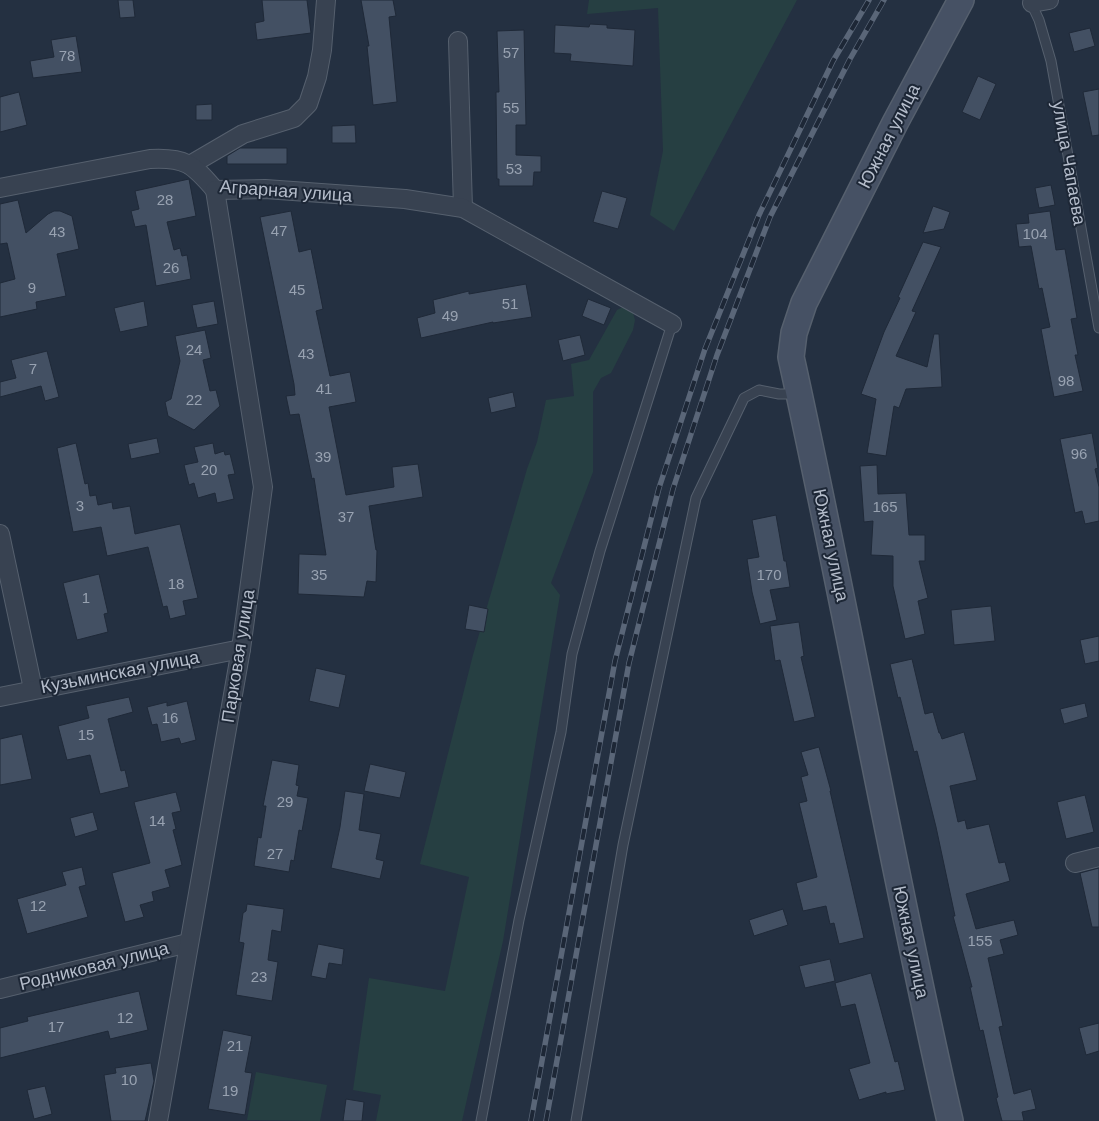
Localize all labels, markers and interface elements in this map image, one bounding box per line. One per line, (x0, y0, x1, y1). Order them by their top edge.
house number: 57 (503, 44, 519, 61)
house number: 78 (59, 47, 75, 64)
street label: Южная улица (854, 80, 924, 192)
house number: 55 (503, 99, 519, 116)
street label: улица Чапаева (1048, 99, 1090, 228)
house number: 53 (506, 160, 522, 177)
street label: Аграрная улица (219, 176, 354, 206)
house number: 28 (157, 191, 173, 208)
house number: 47 (271, 222, 287, 239)
house number: 43 (49, 223, 65, 240)
house number: 104 (1022, 225, 1048, 242)
house number: 26 (163, 259, 179, 276)
house number: 9 (28, 279, 36, 296)
house number: 45 (289, 281, 305, 298)
house number: 51 (502, 295, 518, 312)
house number: 49 (442, 307, 458, 324)
house number: 24 (186, 341, 202, 358)
house number: 43 (298, 345, 314, 362)
house number: 7 (29, 360, 37, 377)
house number: 98 (1058, 372, 1074, 389)
house number: 41 (316, 380, 332, 397)
house number: 22 (186, 391, 202, 408)
house number: 96 (1071, 445, 1087, 462)
house number: 39 (315, 448, 331, 465)
house number: 20 (201, 461, 217, 478)
street label: Южная улица (809, 487, 853, 604)
house number: 3 (76, 497, 84, 514)
house number: 165 (872, 498, 898, 515)
house number: 37 (338, 508, 354, 525)
house number: 35 (311, 566, 327, 583)
house number: 170 (756, 566, 782, 583)
house number: 18 (168, 575, 184, 592)
street label: Парковая улица (218, 587, 259, 724)
house number: 1 (82, 589, 90, 606)
street label: Кузьминская улица (39, 647, 202, 697)
house number: 16 (162, 709, 178, 726)
house number: 15 (78, 726, 94, 743)
house number: 29 (277, 793, 293, 810)
house number: 14 (149, 812, 165, 829)
house number: 27 (267, 845, 283, 862)
street label: Южная улица (889, 884, 933, 1001)
house number: 12 (30, 897, 46, 914)
house number: 155 (967, 932, 993, 949)
street label: Родниковая улица (17, 938, 172, 994)
house number: 23 (251, 968, 267, 985)
house number: 12 (117, 1009, 133, 1026)
house number: 17 (48, 1018, 64, 1035)
house number: 21 (227, 1037, 243, 1054)
house number: 10 (121, 1071, 137, 1088)
house number: 19 (222, 1082, 238, 1099)

